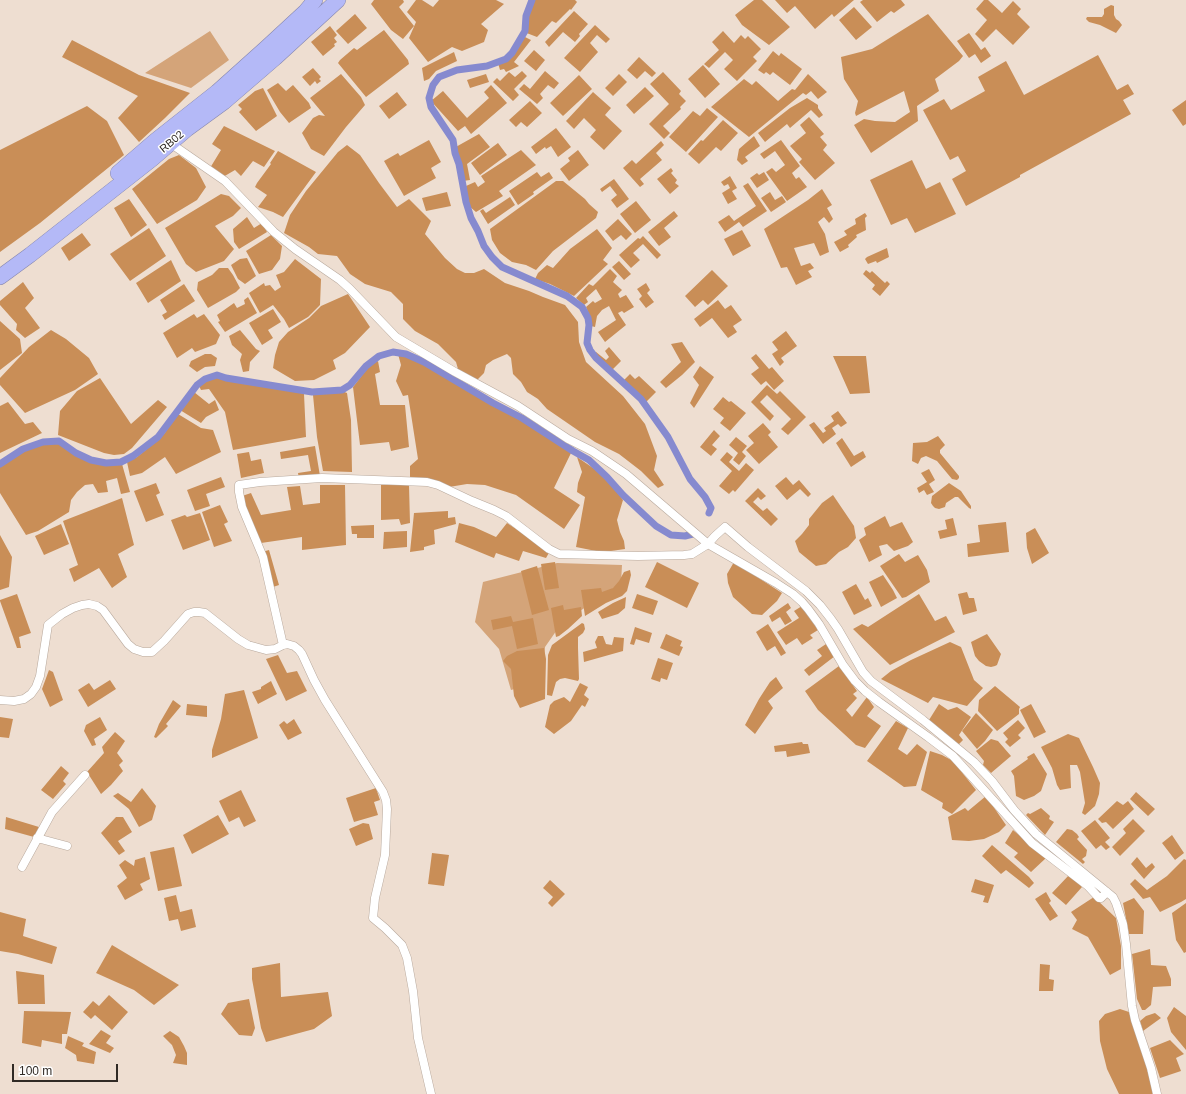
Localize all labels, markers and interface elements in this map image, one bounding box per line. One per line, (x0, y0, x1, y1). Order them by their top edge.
street label: RB02 (157, 128, 187, 156)
scale bar (14, 1056, 120, 1082)
text: 100 m (19, 1064, 52, 1078)

